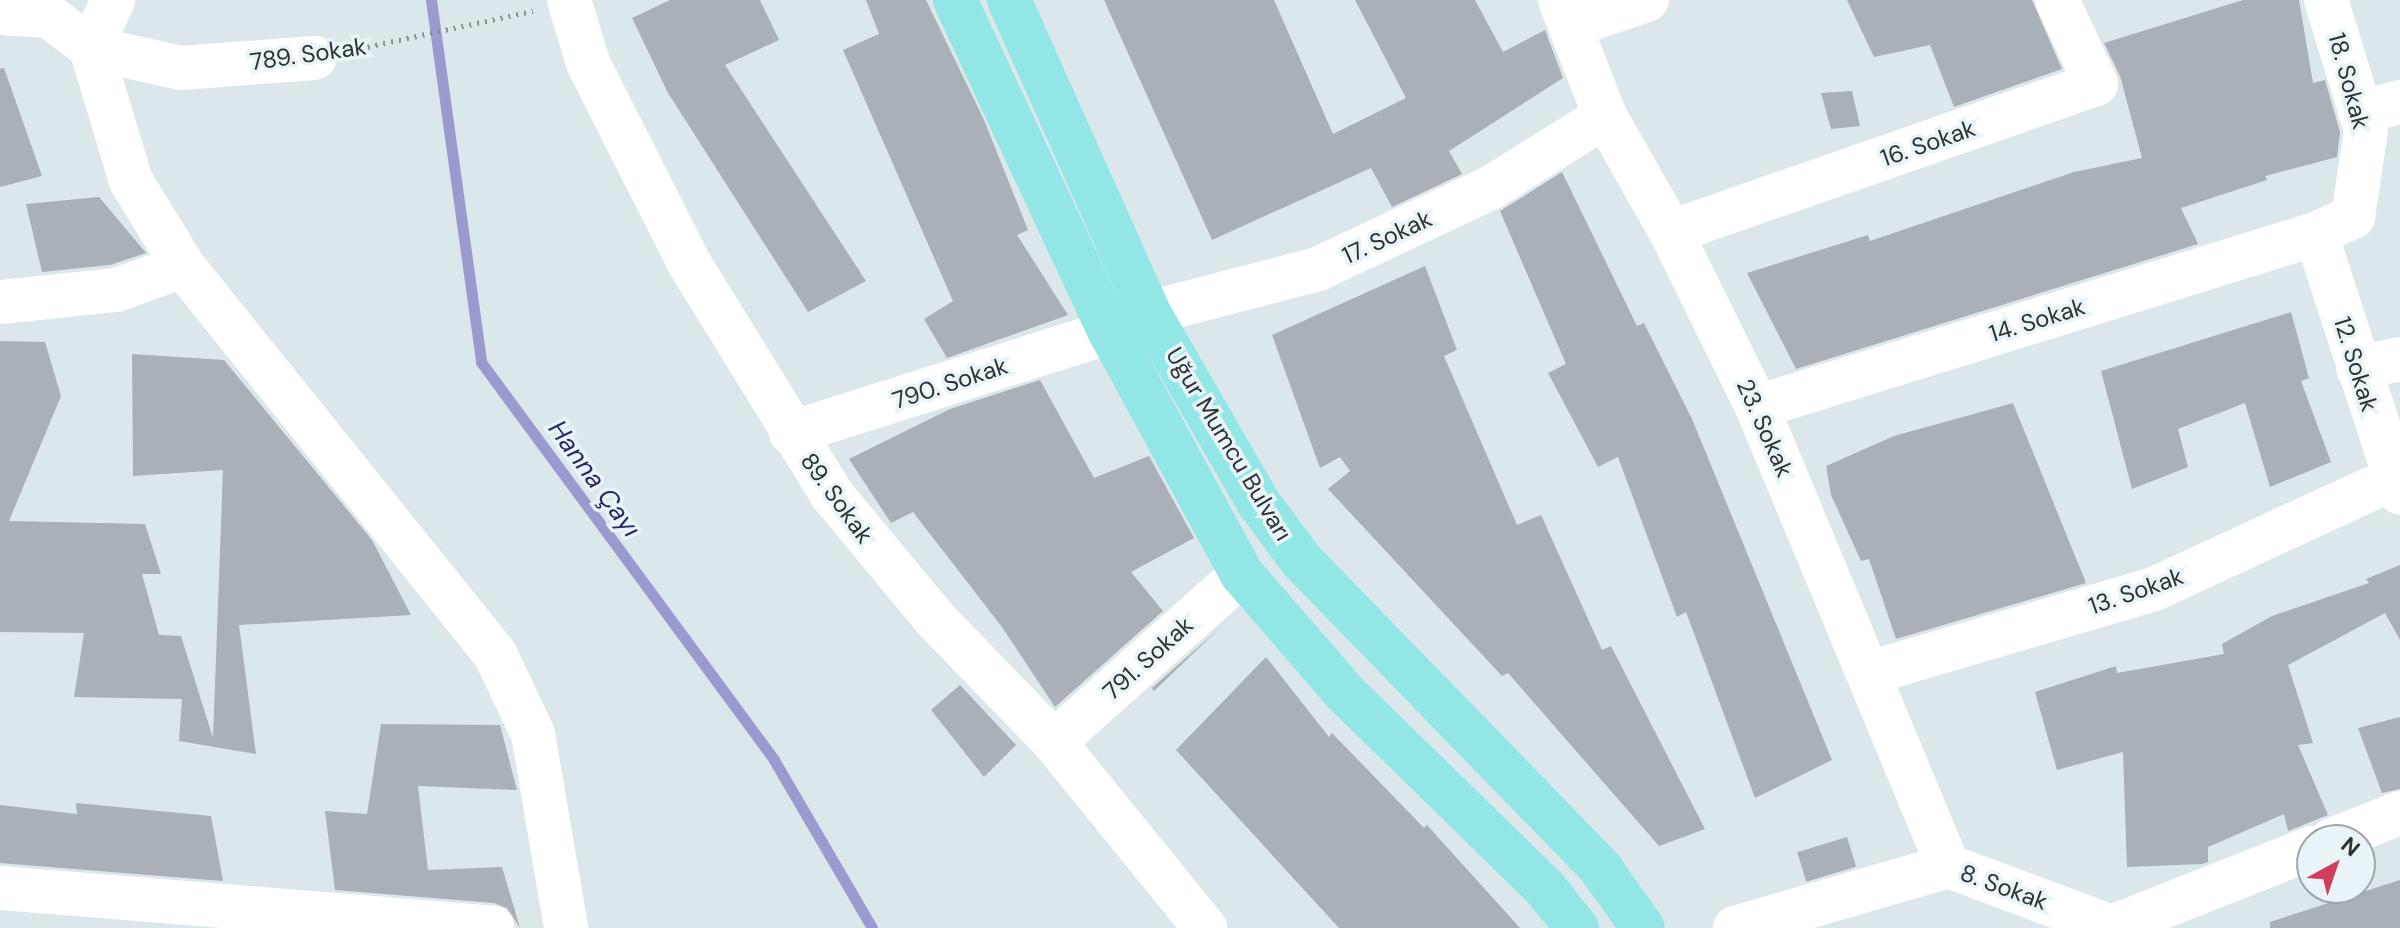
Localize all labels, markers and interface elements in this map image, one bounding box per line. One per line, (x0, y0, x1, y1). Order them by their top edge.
street label: 18. Sokak (2322, 30, 2376, 132)
street label: 789. Sokak (248, 32, 368, 76)
street label: 16. Sokak (1877, 113, 1979, 173)
street label: 17. Sokak (1338, 204, 1436, 270)
street label: 14. Sokak (1986, 292, 2088, 348)
street label: 12. Sokak (2328, 313, 2384, 415)
street label: Uğur Mumcu Bulvarı (1160, 342, 1298, 546)
street label: 790. Sokak (889, 351, 1011, 415)
street label: 23. Sokak (1731, 374, 1799, 482)
water label: Hanna Çayı (541, 415, 647, 543)
street label: 89. Sokak (795, 447, 879, 549)
street label: 13. Sokak (2085, 561, 2187, 621)
street label: 791. Sokak (1097, 610, 1199, 706)
north arrow (2296, 824, 2376, 904)
text: N (2335, 830, 2366, 863)
street label: 8. Sokak (1956, 858, 2052, 916)

